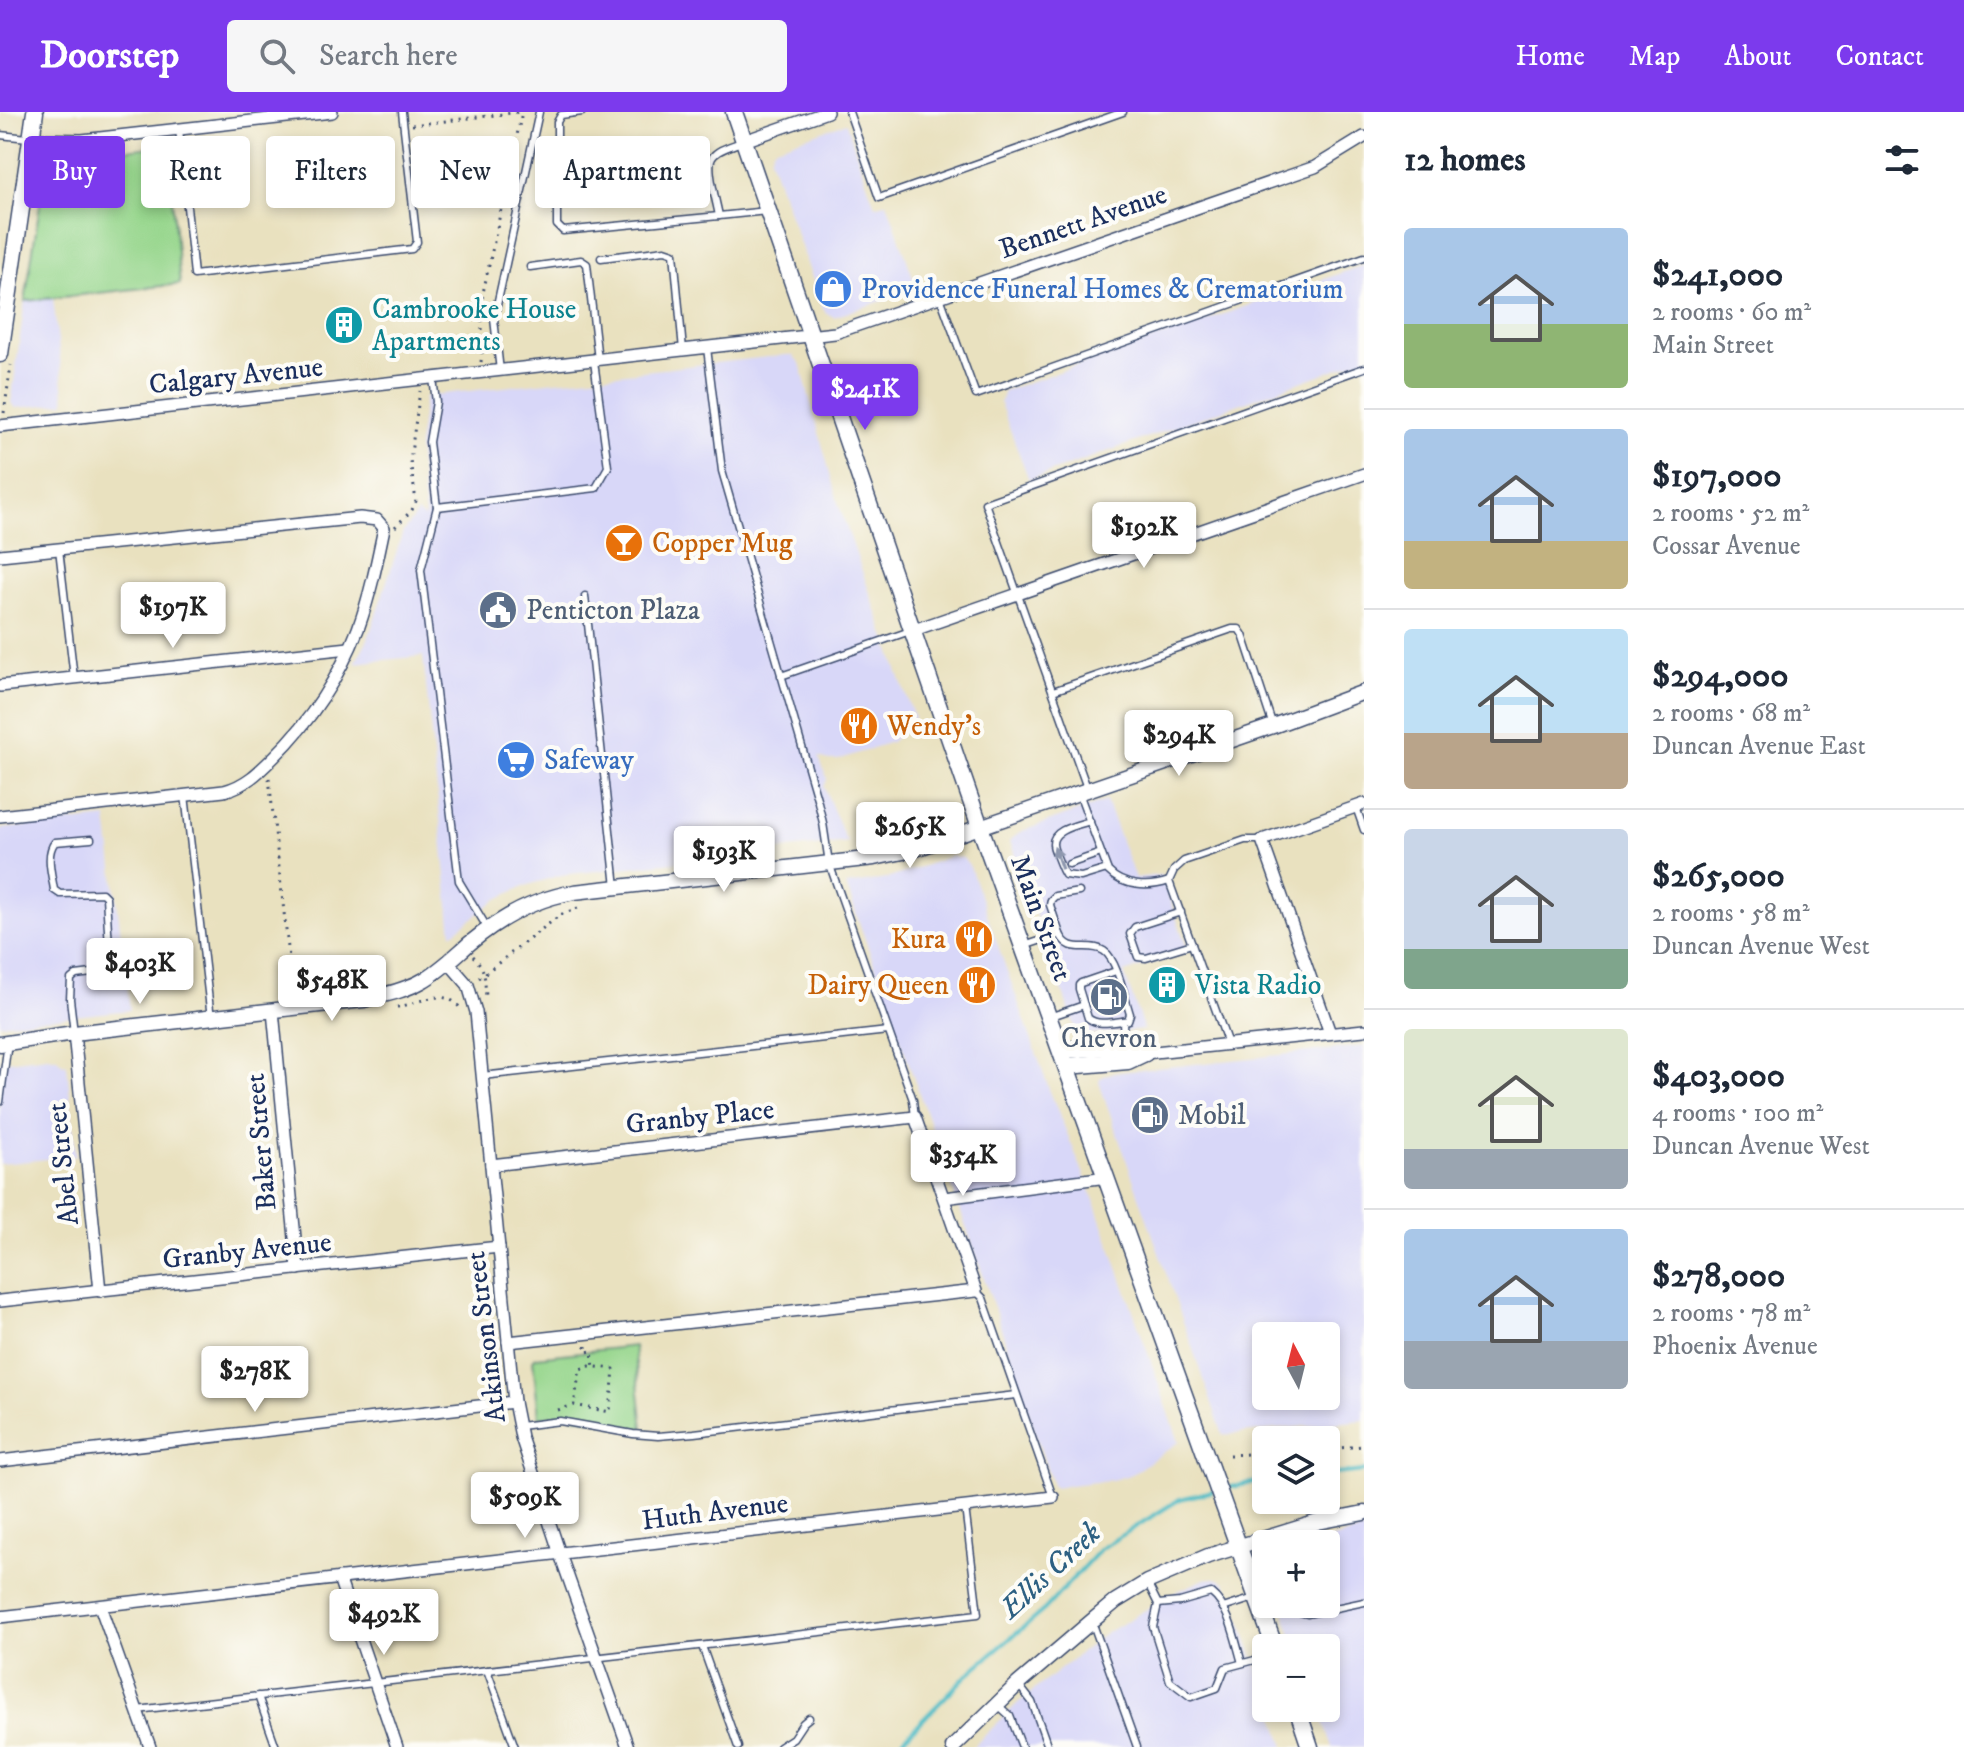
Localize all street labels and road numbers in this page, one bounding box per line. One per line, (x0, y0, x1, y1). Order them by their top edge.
street label: Bennett Avenue (995, 177, 1171, 267)
street label: Calgary Avenue (147, 349, 325, 403)
street label: Main Street (1002, 850, 1080, 986)
street label: Baker Street (238, 1072, 284, 1212)
street label: Granby Place (624, 1092, 776, 1142)
street label: Abel Street (39, 1101, 87, 1227)
street label: Granby Avenue (161, 1225, 333, 1277)
street label: Atkinson Street (458, 1249, 514, 1425)
street label: Huth Avenue (640, 1486, 790, 1538)

